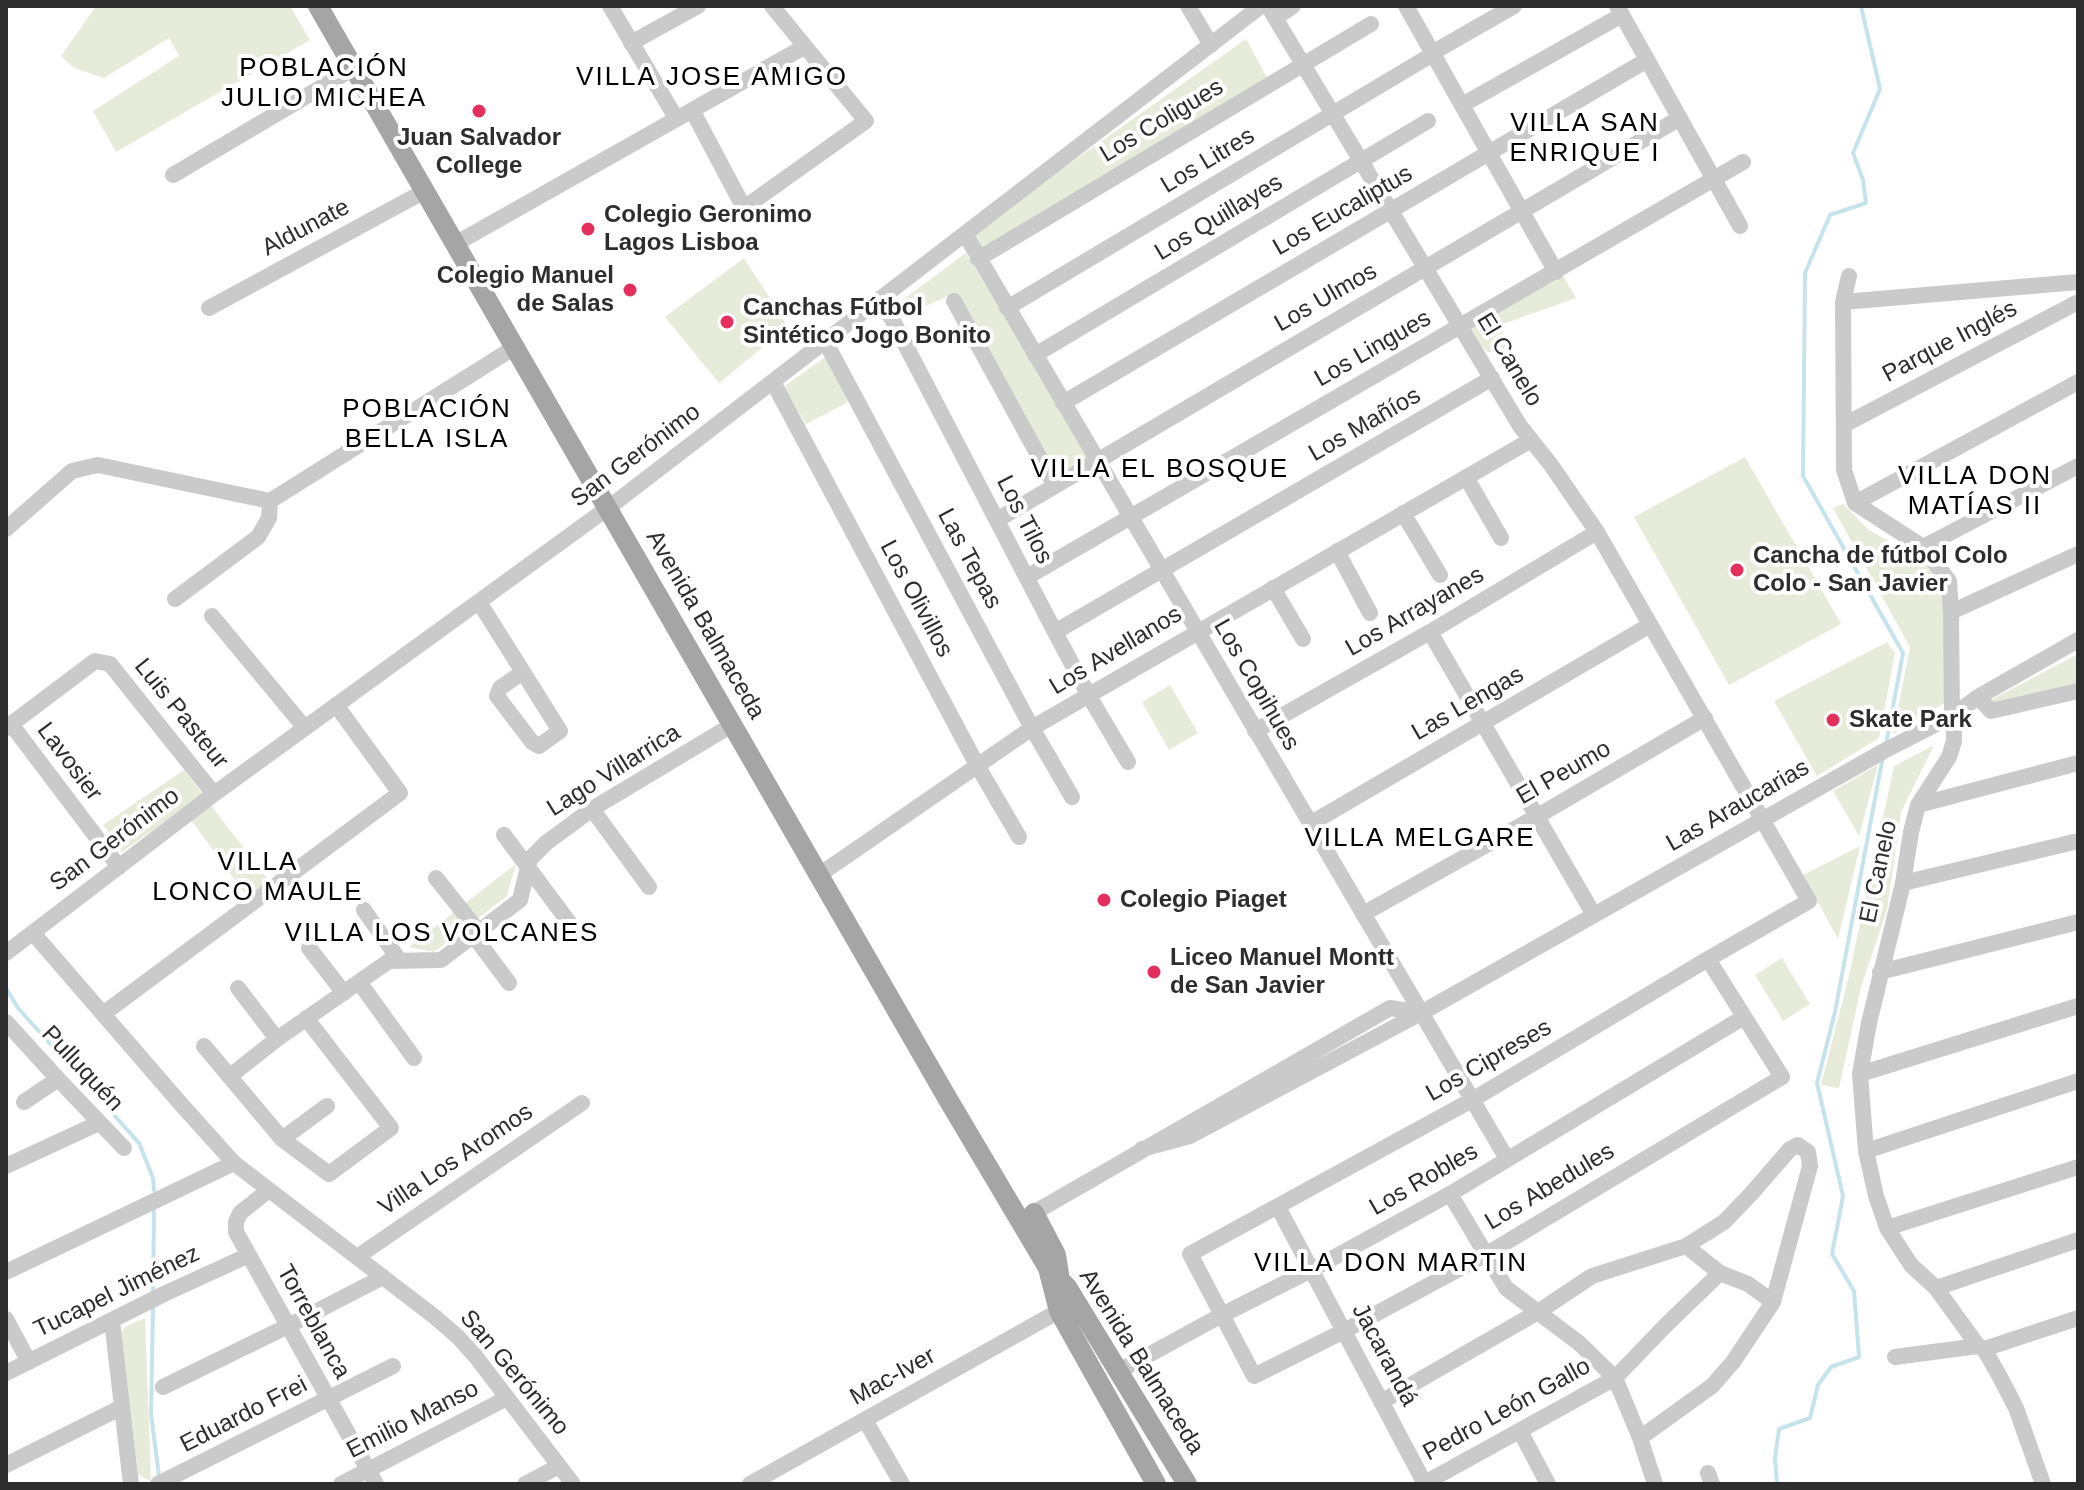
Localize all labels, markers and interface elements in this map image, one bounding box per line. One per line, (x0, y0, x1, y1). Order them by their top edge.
district label: POBLACIÓN JULIO MICHEA (221, 53, 427, 114)
district label: VILLA JOSE AMIGO (576, 62, 848, 94)
street label: Los Coligues (1095, 73, 1229, 169)
marker: Juan Salvador College (470, 102, 488, 120)
district label: VILLA SAN ENRIQUE I (1510, 108, 1660, 170)
street label: Los Litres (1156, 122, 1260, 200)
place label: Juan Salvador College (397, 124, 561, 180)
street label: Los Eucaliptus (1268, 160, 1418, 262)
street label: Los Quillayes (1150, 169, 1288, 267)
street label: Aldunate (257, 193, 355, 263)
place label: Colegio Geronimo Lagos Lisboa (604, 201, 812, 257)
marker: Colegio Geronimo Lagos Lisboa (579, 220, 597, 238)
street label: Los Ulmos (1270, 257, 1382, 339)
place label: Colegio Manuel de Salas (437, 262, 614, 318)
marker: Colegio Manuel de Salas (621, 281, 639, 299)
place label: Canchas Fútbol Sintético Jogo Bonito (743, 294, 991, 350)
street label: Parque Inglés (1878, 295, 2022, 389)
street label: Los Lingues (1310, 304, 1436, 394)
street label: El Canelo (1470, 308, 1548, 412)
marker: Canchas Fútbol Sintético Jogo Bonito (718, 313, 736, 331)
street label: Los Mañíos (1304, 382, 1426, 468)
district label: POBLACIÓN BELLA ISLA (342, 394, 512, 456)
street label: San Gerónimo (566, 398, 706, 514)
district label: VILLA EL BOSQUE (1031, 454, 1289, 486)
district label: VILLA DON MATÍAS II (1898, 461, 2052, 522)
street label: Los Tilos (990, 471, 1058, 569)
street label: Las Tepas (931, 504, 1007, 614)
street label: Avenida Balmaceda (639, 526, 771, 724)
street label: Los Olivillos (873, 536, 959, 662)
place label: Cancha de fútbol Colo Colo - San Javier (1753, 542, 2008, 598)
street label: Los Arrayanes (1341, 561, 1489, 663)
marker: Cancha de fútbol Colo Colo - San Javier (1728, 561, 1746, 579)
street label: Los Avellanos (1045, 600, 1187, 702)
street label: Los Copihues (1207, 614, 1305, 756)
street label: Luis Pasteur (128, 653, 234, 775)
street label: Las Lengas (1407, 661, 1529, 747)
place label: Skate Park (1849, 706, 1972, 734)
marker: Skate Park (1824, 711, 1842, 729)
street label: Lavosier (30, 717, 108, 807)
street label: Lago Villarrica (542, 719, 686, 823)
street label: El Peumo (1512, 735, 1616, 811)
street label: Las Araucarias (1661, 754, 1815, 858)
street label: San Gerónimo (45, 782, 185, 898)
street label: El Canelo (1854, 818, 1904, 926)
district label: VILLA MELGARE (1304, 823, 1536, 855)
district label: VILLA LONCO MAULE (152, 847, 364, 908)
place label: Colegio Piaget (1120, 886, 1287, 914)
marker: Colegio Piaget (1095, 891, 1113, 909)
district label: VILLA LOS VOLCANES (285, 918, 599, 950)
place label: Liceo Manuel Montt de San Javier (1170, 944, 1394, 1000)
marker: Liceo Manuel Montt de San Javier (1145, 963, 1163, 981)
street label: Los Cipreses (1421, 1014, 1557, 1108)
street label: Pulluquén (35, 1020, 129, 1118)
street label: Villa Los Aromos (373, 1098, 539, 1222)
street label: Los Abedules (1480, 1137, 1620, 1237)
street label: Los Robles (1365, 1138, 1483, 1222)
street label: Tucapel Jiménez (30, 1239, 204, 1345)
district label: VILLA DON MARTIN (1254, 1248, 1528, 1280)
street label: Torreblanca (270, 1260, 356, 1384)
street label: Avenida Balmaceda (1072, 1264, 1210, 1460)
street label: Jacarandá (1345, 1299, 1423, 1411)
street label: San Gerónimo (453, 1304, 575, 1442)
street label: Mac-Iver (845, 1342, 941, 1412)
street label: Pedro León Gallo (1418, 1352, 1596, 1468)
street label: Eduardo Frei (176, 1371, 312, 1459)
street label: Emilio Manso (342, 1374, 484, 1466)

